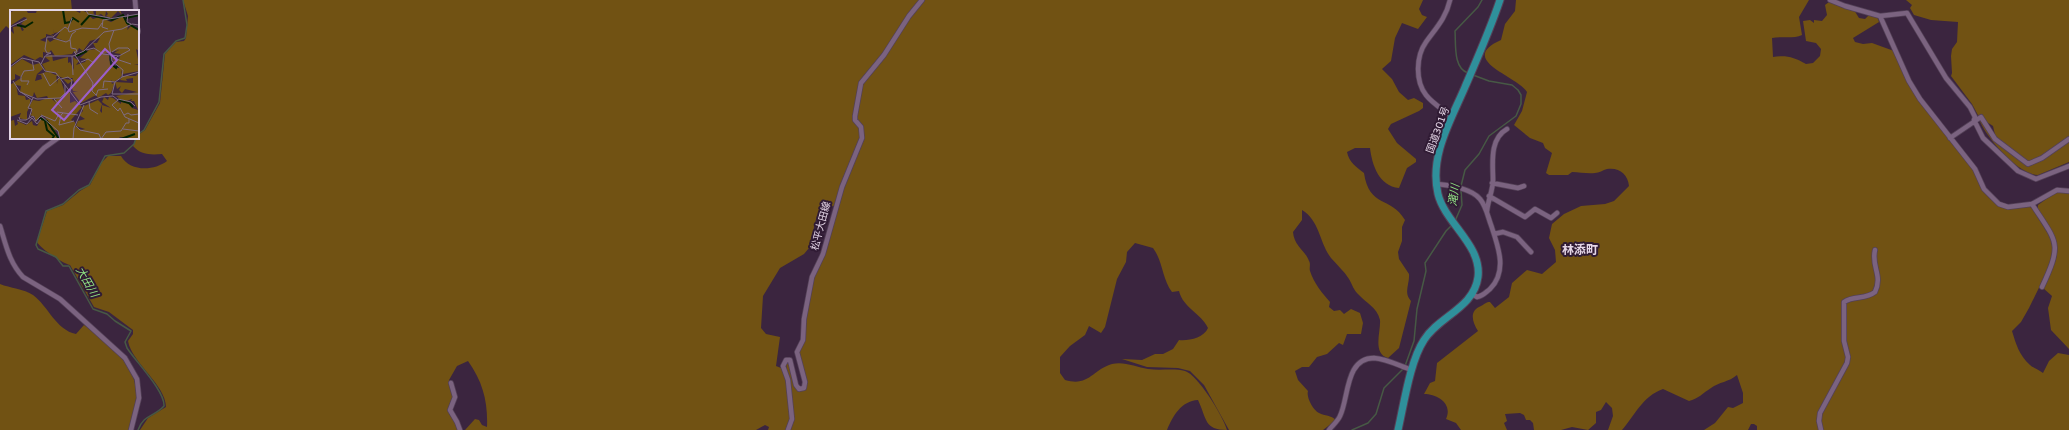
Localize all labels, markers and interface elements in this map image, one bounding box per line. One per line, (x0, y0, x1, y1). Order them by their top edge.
inset map (10, 10, 139, 139)
street label: 国道301号 (1424, 105, 1452, 155)
water label: 滝川 (1446, 182, 1462, 207)
street label: 松平大田線 (809, 200, 833, 252)
district label: 林添町 (1562, 243, 1598, 257)
water label: 大田川 (73, 264, 101, 300)

